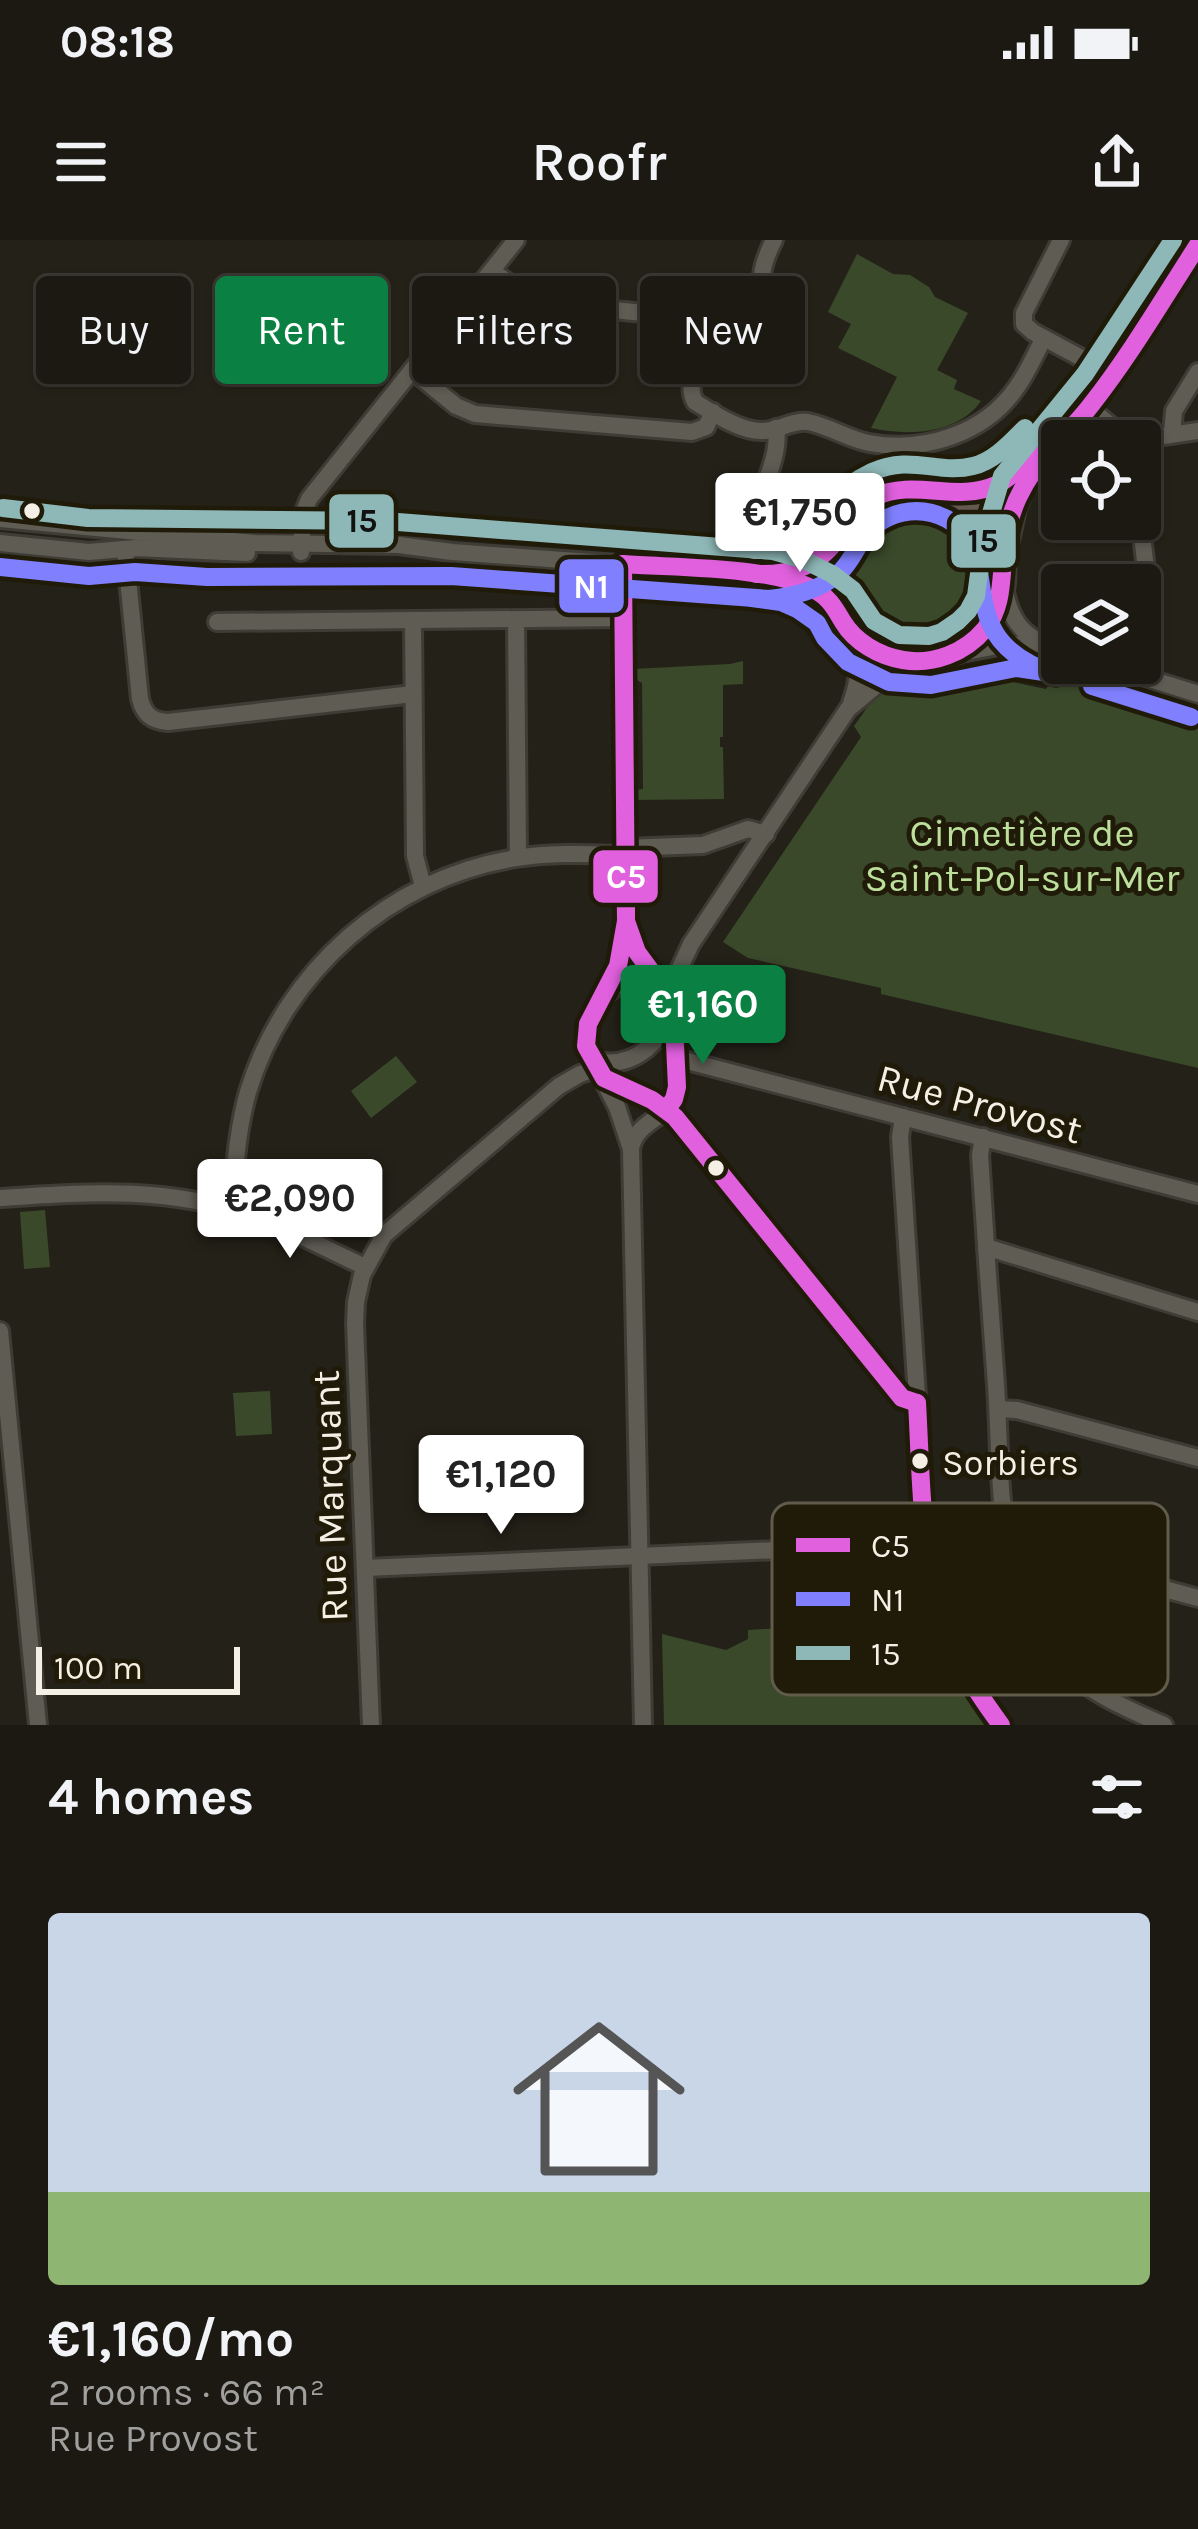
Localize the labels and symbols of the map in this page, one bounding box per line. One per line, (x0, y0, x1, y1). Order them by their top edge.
pin: €1,750 (702, 473, 898, 575)
line badge: 15 (327, 492, 396, 550)
unlabelled marker (21, 500, 43, 522)
text: 15 (347, 502, 377, 540)
line badge: 15 (949, 512, 1018, 570)
text: 15 (968, 522, 998, 560)
line badge: N1 (557, 557, 626, 615)
text: N1 (573, 568, 609, 606)
park label: Cimetière de Saint-Pol-sur-Mer (865, 810, 1180, 901)
line badge: C5 (591, 848, 660, 905)
text: C5 (606, 858, 646, 896)
pin: €1,160 (605, 965, 801, 1067)
street label: Rue Provost (872, 1055, 1087, 1153)
unlabelled marker (705, 1157, 727, 1179)
pin: €2,090 (192, 1159, 388, 1261)
street label: Rue Marquant (303, 1369, 357, 1622)
pin: €1,120 (403, 1435, 599, 1537)
place label: Sorbiers (942, 1442, 1079, 1484)
marker: Sorbiers (909, 1450, 931, 1472)
legend (772, 1503, 1168, 1695)
text: C5 (871, 1527, 910, 1565)
text: N1 (871, 1581, 904, 1619)
text: 15 (871, 1635, 901, 1673)
scale bar (36, 1641, 240, 1694)

